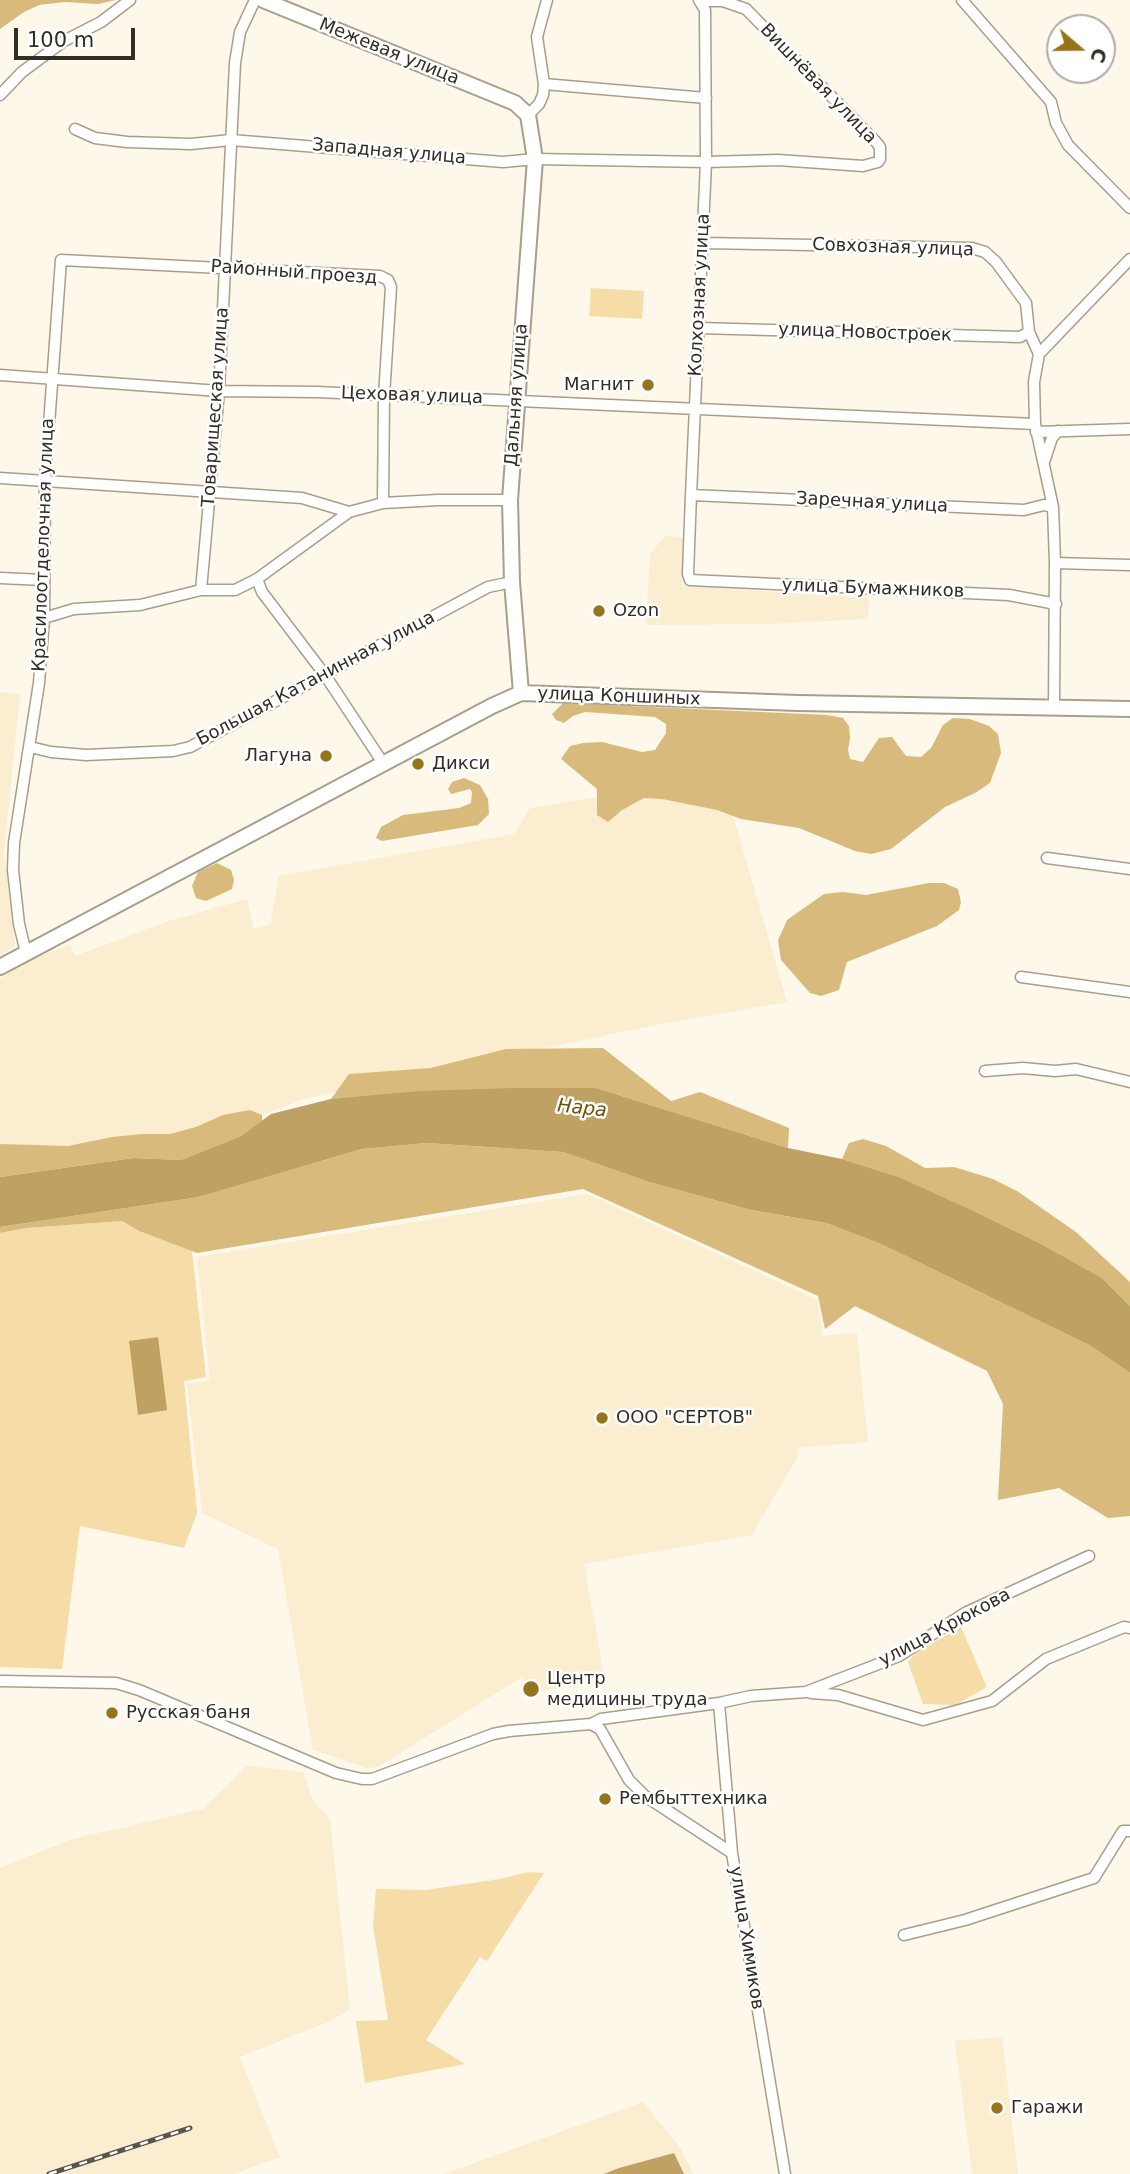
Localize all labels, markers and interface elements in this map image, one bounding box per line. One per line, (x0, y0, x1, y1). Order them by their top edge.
scale bar (18, 14, 138, 58)
street label: Межевая улица (316, 14, 462, 90)
north arrow (1046, 14, 1116, 84)
street label: Вишнёвая улица (755, 19, 881, 149)
text: 100 m (27, 28, 94, 52)
text: С (1086, 45, 1112, 66)
street label: Западная улица (311, 135, 467, 169)
street label: Колхозная улица (685, 213, 715, 377)
street label: Совхозная улица (812, 234, 974, 262)
street label: Районный проезд (210, 256, 378, 290)
street label: Товарищеская улица (198, 306, 234, 508)
street label: улица Новостроек (778, 319, 952, 347)
street label: Дальняя улица (501, 323, 533, 467)
place label: Магнит (564, 374, 634, 396)
marker: Магнит (640, 377, 656, 393)
street label: Цеховая улица (341, 383, 483, 409)
street label: Красилоотделочная улица (29, 418, 59, 672)
street label: Заречная улица (795, 488, 949, 518)
street label: улица Бумажников (781, 575, 965, 603)
place label: Ozon (613, 600, 659, 622)
marker: Ozon (591, 603, 607, 619)
street label: Большая Катанинная улица (193, 607, 439, 751)
street label: улица Коншиных (537, 683, 701, 711)
place label: Лагуна (245, 745, 312, 767)
marker: Лагуна (318, 748, 334, 764)
place label: Дикси (432, 753, 490, 775)
marker: Дикси (410, 756, 426, 772)
water label: Нара (556, 1095, 608, 1123)
place label: ООО "СЕРТОВ" (616, 1407, 753, 1429)
marker: ООО "СЕРТОВ" (594, 1410, 610, 1426)
street label: улица Крюкова (876, 1584, 1014, 1672)
place label: Центр медицины труда (547, 1668, 707, 1710)
marker: Центр медицины труда (521, 1679, 541, 1699)
place label: Русская баня (126, 1702, 250, 1724)
marker: Русская баня (104, 1705, 120, 1721)
place label: Рембыттехника (619, 1788, 768, 1810)
marker: Рембыттехника (597, 1791, 613, 1807)
street label: улица Химиков (724, 1865, 768, 2011)
place label: Гаражи (1011, 2097, 1083, 2119)
marker: Гаражи (989, 2100, 1005, 2116)

